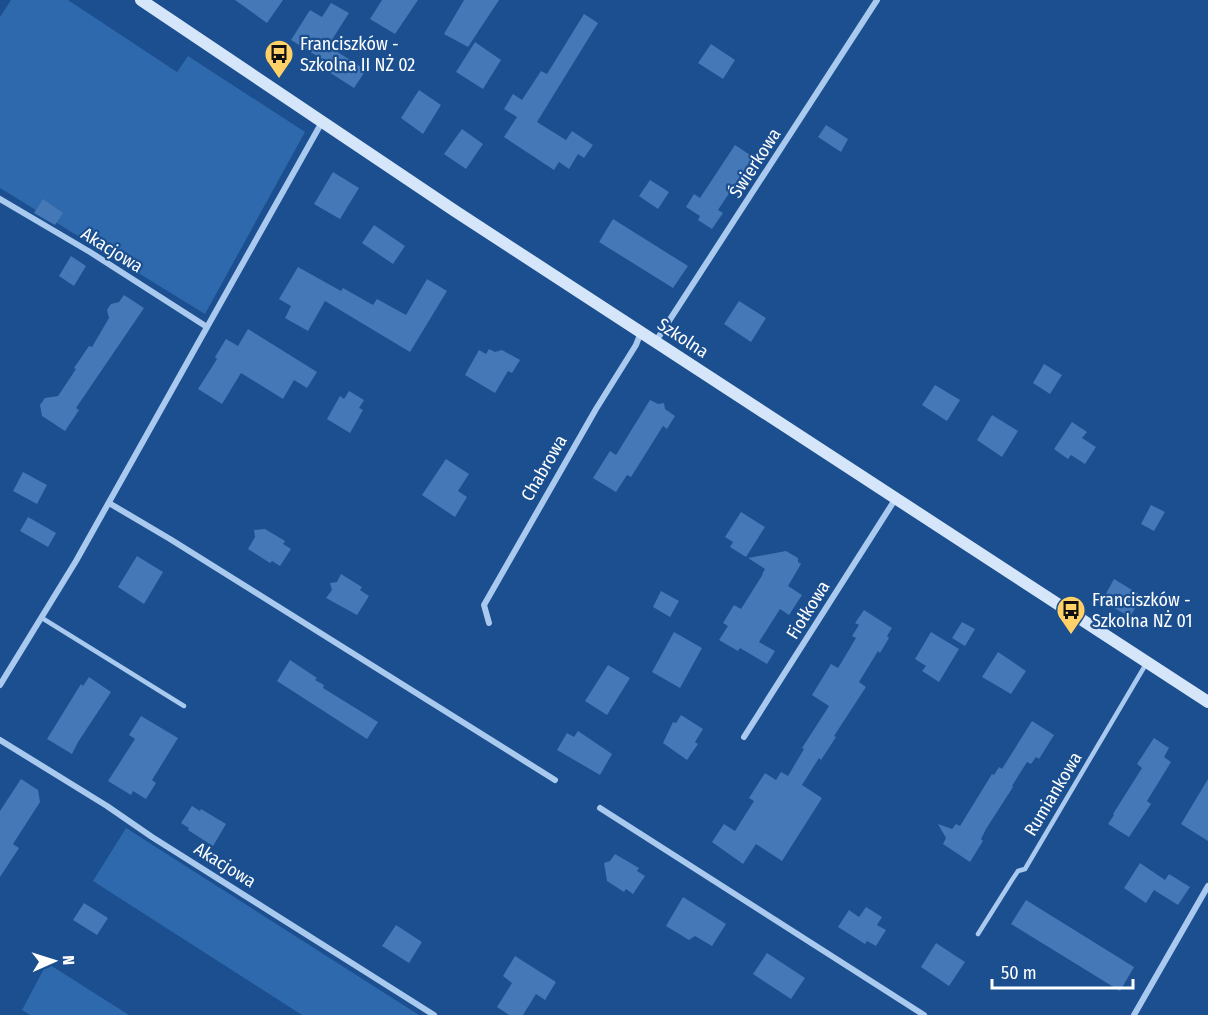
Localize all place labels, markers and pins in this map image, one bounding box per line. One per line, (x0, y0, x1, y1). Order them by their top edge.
place label: Franciszków - Szkolna II NŻ 02 (300, 33, 415, 76)
bus stop icon: Franciszków - Szkolna II NŻ 02 (263, 38, 295, 80)
place label: Franciszków - Szkolna NŻ 01 (1092, 589, 1192, 632)
bus stop icon: Franciszków - Szkolna NŻ 01 (1055, 594, 1087, 636)

